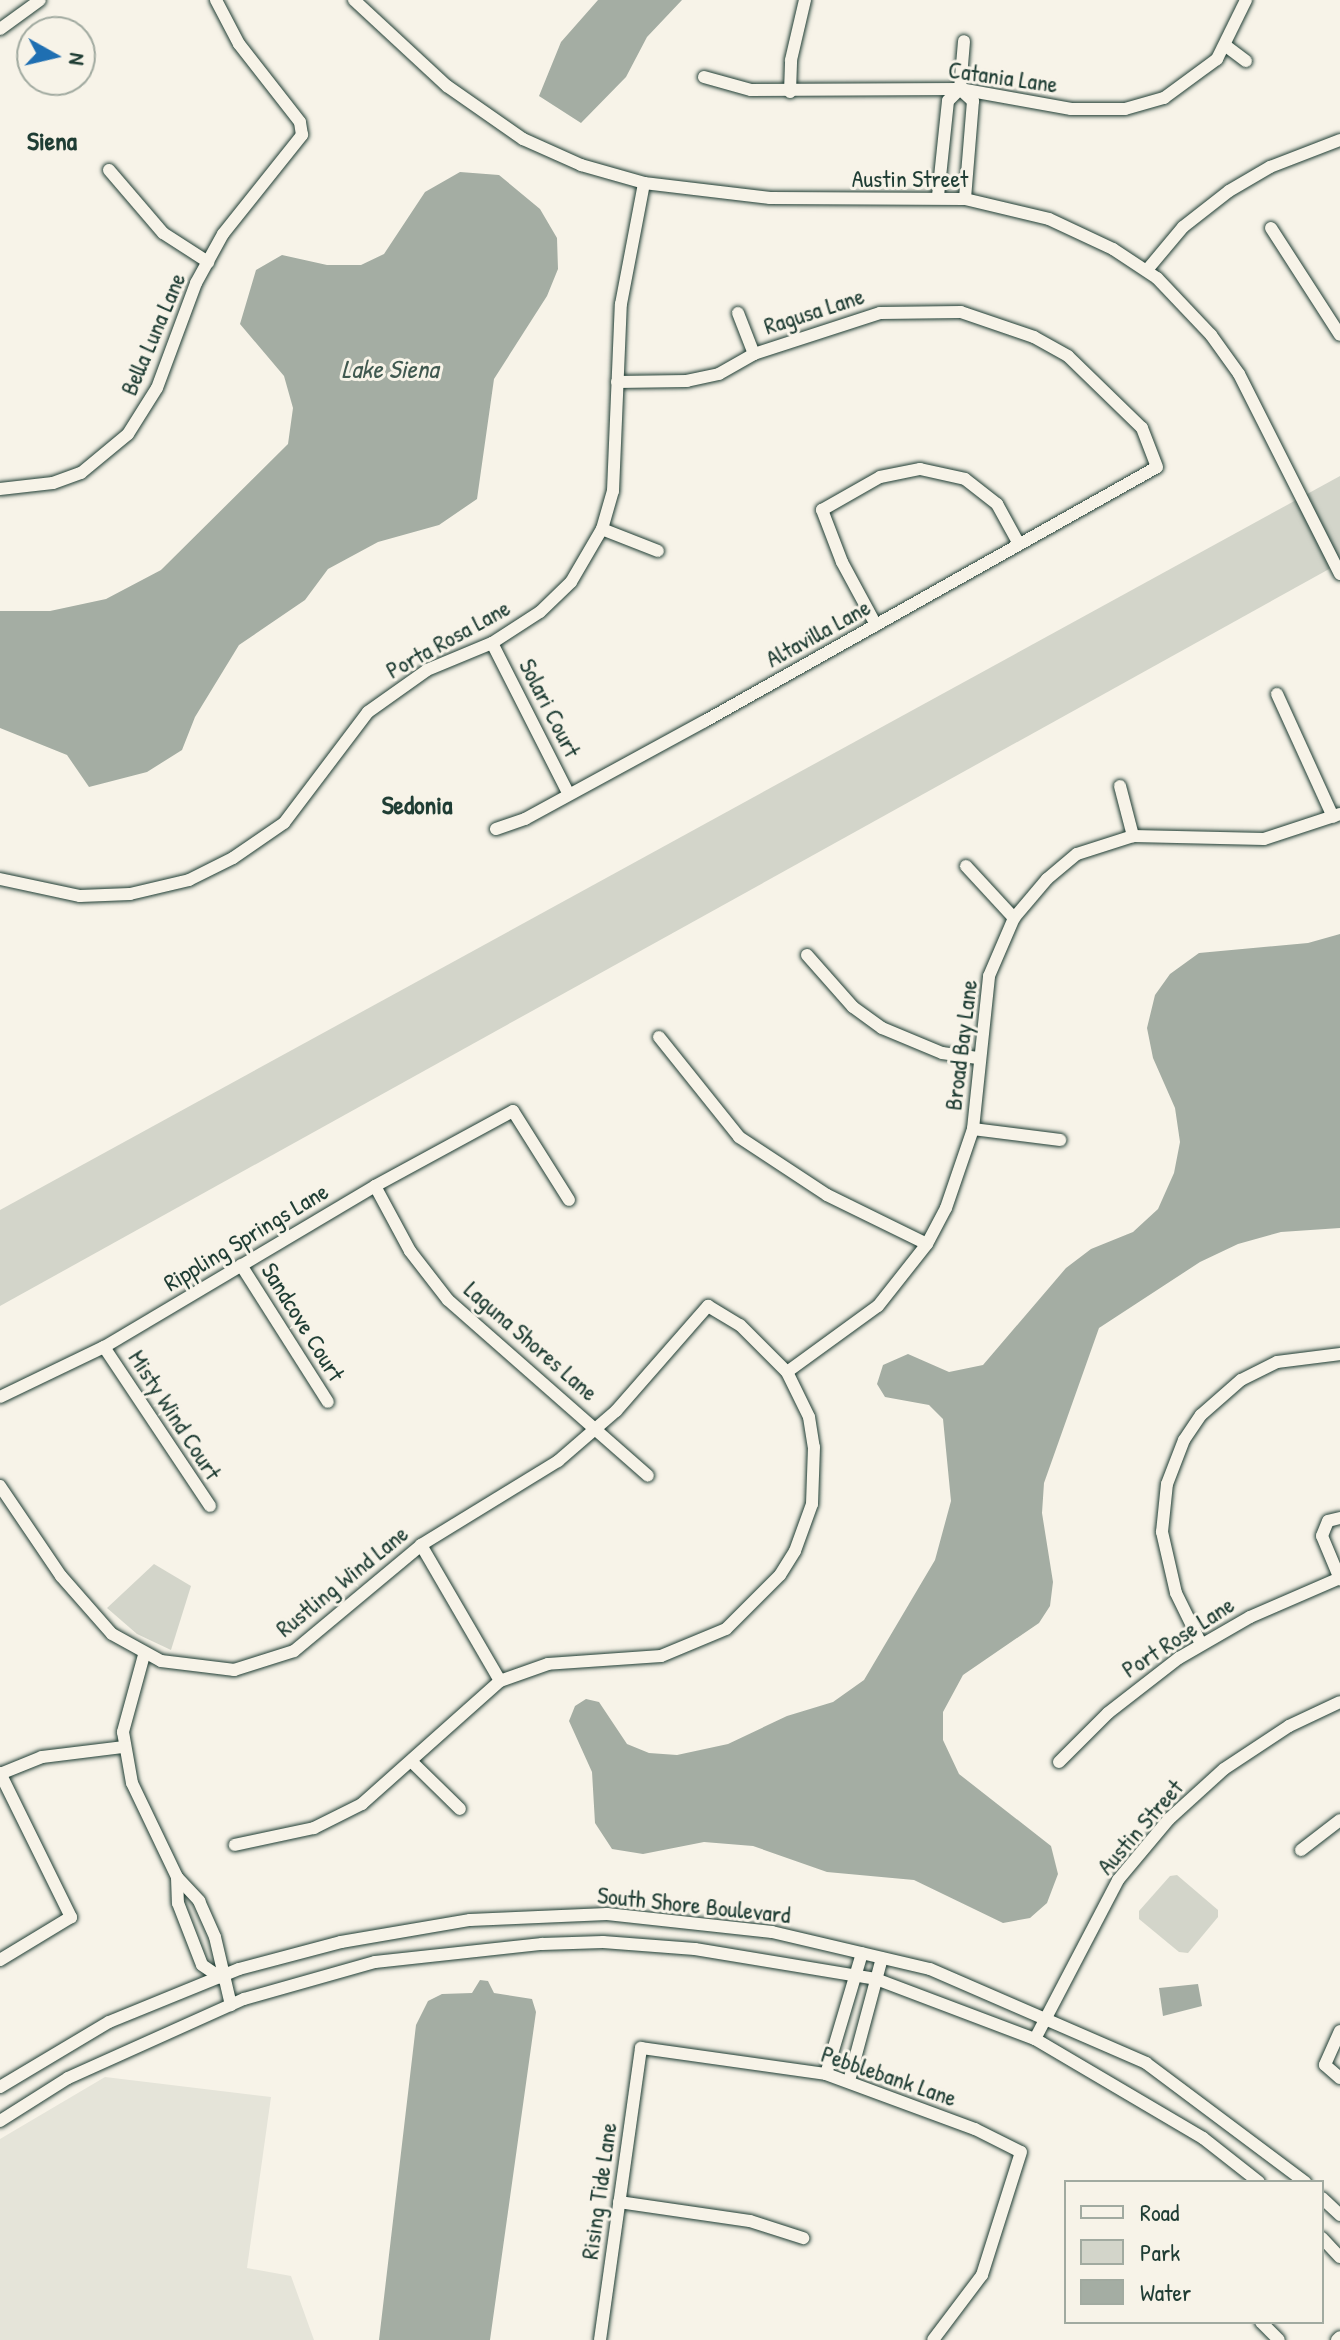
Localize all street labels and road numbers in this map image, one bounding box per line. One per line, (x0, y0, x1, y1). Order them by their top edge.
street label: Catania Lane (946, 55, 1060, 99)
street label: Austin Street (852, 165, 968, 193)
street label: Bella Luna Lane (114, 269, 192, 399)
street label: Ragusa Lane (760, 281, 868, 341)
street label: Porta Rosa Lane (381, 593, 515, 685)
street label: Altavilla Lane (761, 593, 875, 673)
street label: Solari Court (513, 654, 587, 762)
street label: Broad Bay Lane (939, 978, 983, 1112)
street label: Rippling Springs Lane (159, 1177, 333, 1297)
street label: Sandcove Court (255, 1257, 351, 1387)
street label: Laguna Shores Lane (458, 1275, 604, 1407)
street label: Misty Wind Court (122, 1345, 228, 1485)
street label: Rustling Wind Lane (270, 1519, 414, 1643)
street label: Port Rose Lane (1117, 1590, 1239, 1684)
street label: Austin Street (1091, 1774, 1189, 1880)
street label: South Shore Boulevard (596, 1881, 792, 1929)
street label: Pebblebank Lane (818, 2039, 960, 2113)
street label: Rising Tide Lane (575, 2121, 623, 2261)

